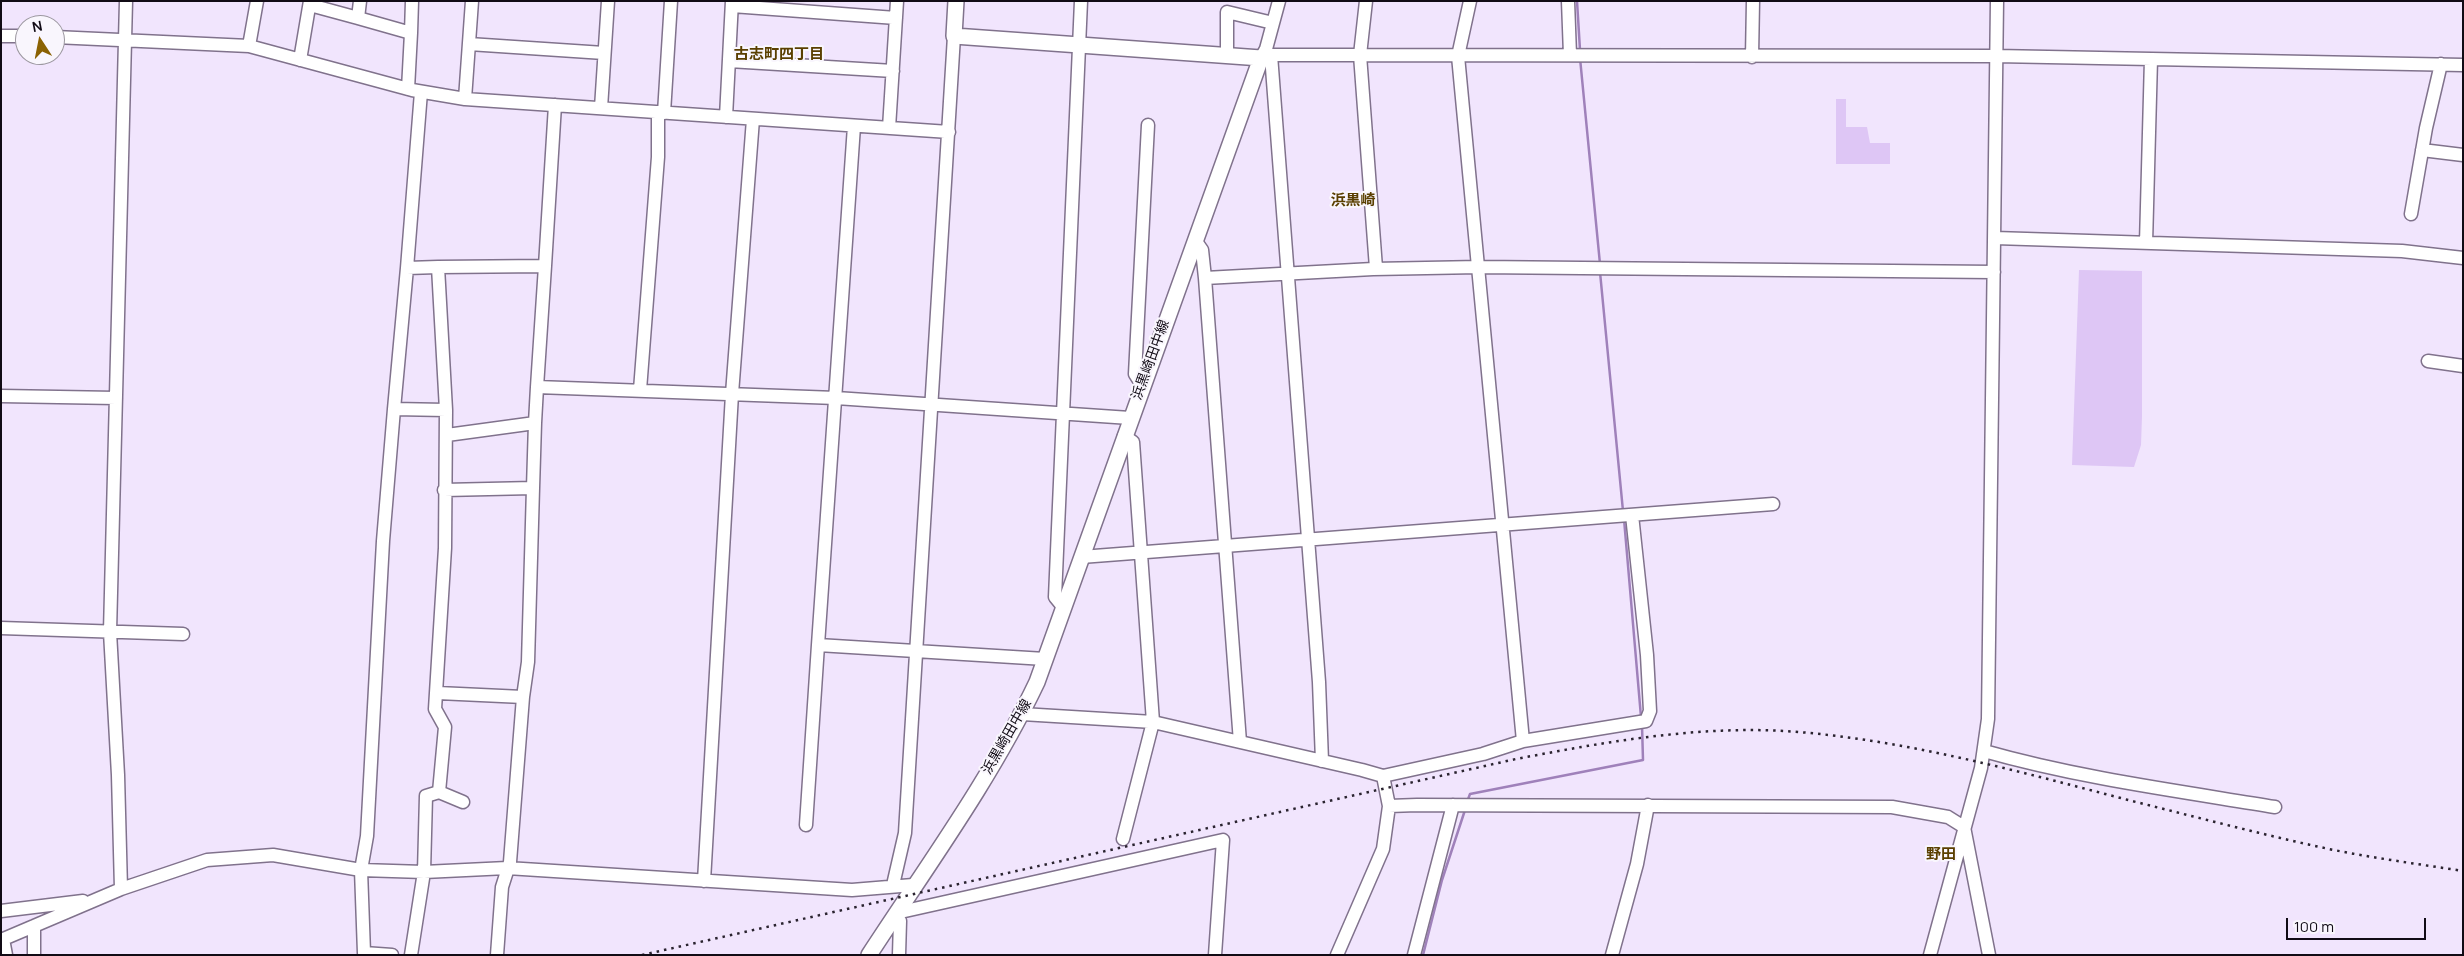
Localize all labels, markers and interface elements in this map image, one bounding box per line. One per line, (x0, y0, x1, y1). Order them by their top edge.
north arrow (15, 15, 65, 65)
text: N (30, 15, 44, 36)
district label: 古志町四丁目 (734, 46, 824, 64)
district label: 浜黒崎 (1331, 192, 1375, 210)
street label: 浜黒崎田中線 (1129, 318, 1173, 402)
street label: 浜黒崎田中線 (979, 696, 1035, 778)
district label: 野田 (1926, 846, 1956, 864)
scale bar (2289, 908, 2429, 940)
text: 100 m (2294, 916, 2334, 937)

